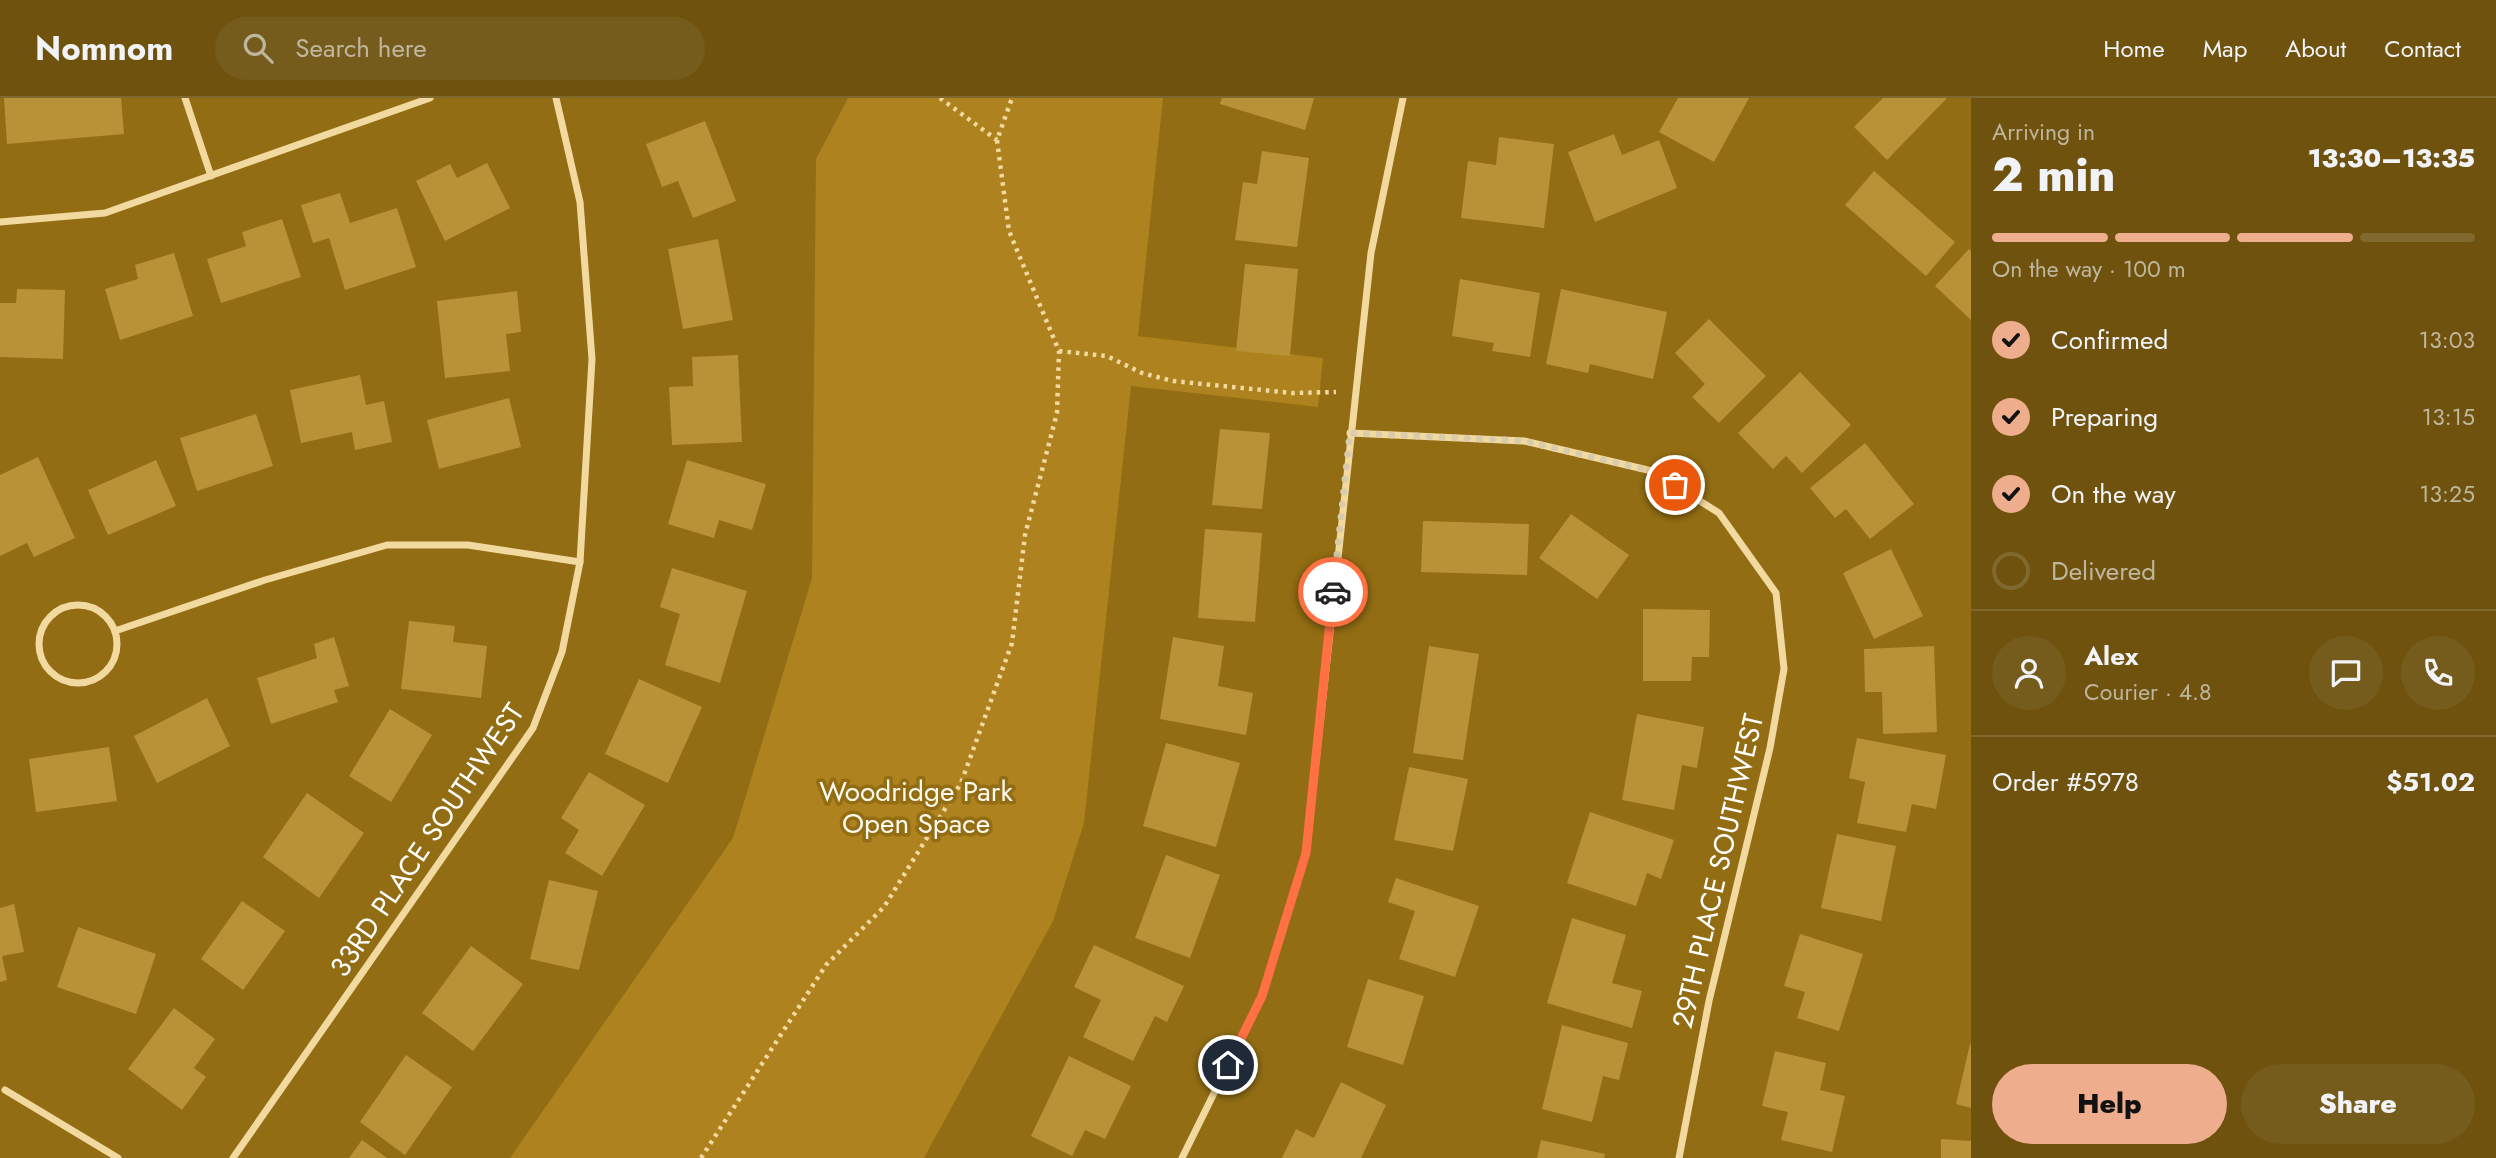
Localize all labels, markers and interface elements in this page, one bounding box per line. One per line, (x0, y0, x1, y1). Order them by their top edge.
search box (215, 17, 705, 80)
text: Nomnom (35, 25, 173, 72)
icon: search (239, 29, 277, 67)
text: Search here (295, 29, 427, 67)
text: Home (2103, 31, 2165, 66)
text: Map (2203, 31, 2247, 66)
text: About (2285, 31, 2346, 66)
text: Contact (2384, 31, 2461, 66)
text: Arriving in (1992, 115, 2095, 149)
text: 13:30–13:35 (2308, 139, 2475, 177)
text: 2 min (1992, 142, 2116, 208)
text: On the way · 100 m (1992, 252, 2186, 286)
icon: check (1992, 321, 2030, 359)
text: Confirmed (2051, 321, 2168, 359)
text: 13:03 (2419, 323, 2475, 357)
icon: check (1992, 398, 2030, 436)
text: Preparing (2051, 398, 2158, 436)
text: 13:15 (2422, 400, 2475, 434)
pin (1645, 455, 1705, 515)
icon: bag (1656, 466, 1694, 504)
icon: check (1992, 475, 2030, 513)
text: On the way (2051, 475, 2176, 513)
text: 13:25 (2419, 477, 2475, 511)
text: Delivered (2051, 552, 2156, 590)
courier (1298, 557, 1368, 627)
icon: car (1314, 573, 1352, 611)
button: person (1992, 636, 2066, 710)
button: chat (2309, 636, 2383, 710)
button: phone (2401, 636, 2475, 710)
text: Alex (2084, 637, 2138, 675)
text: Courier · 4.8 (2084, 675, 2212, 709)
street label: 33RD PLACE SOUTHWEST (320, 695, 534, 985)
street label: 29TH PLACE SOUTHWEST (1662, 710, 1774, 1032)
text: Order #5978 (1992, 763, 2139, 801)
text: $51.02 (2386, 763, 2475, 801)
park label: Woodridge Park Open Space (819, 771, 1013, 844)
pin (1198, 1035, 1258, 1095)
icon: home (1209, 1046, 1247, 1084)
button: Help (1992, 1064, 2227, 1144)
button: Share (2241, 1064, 2475, 1144)

